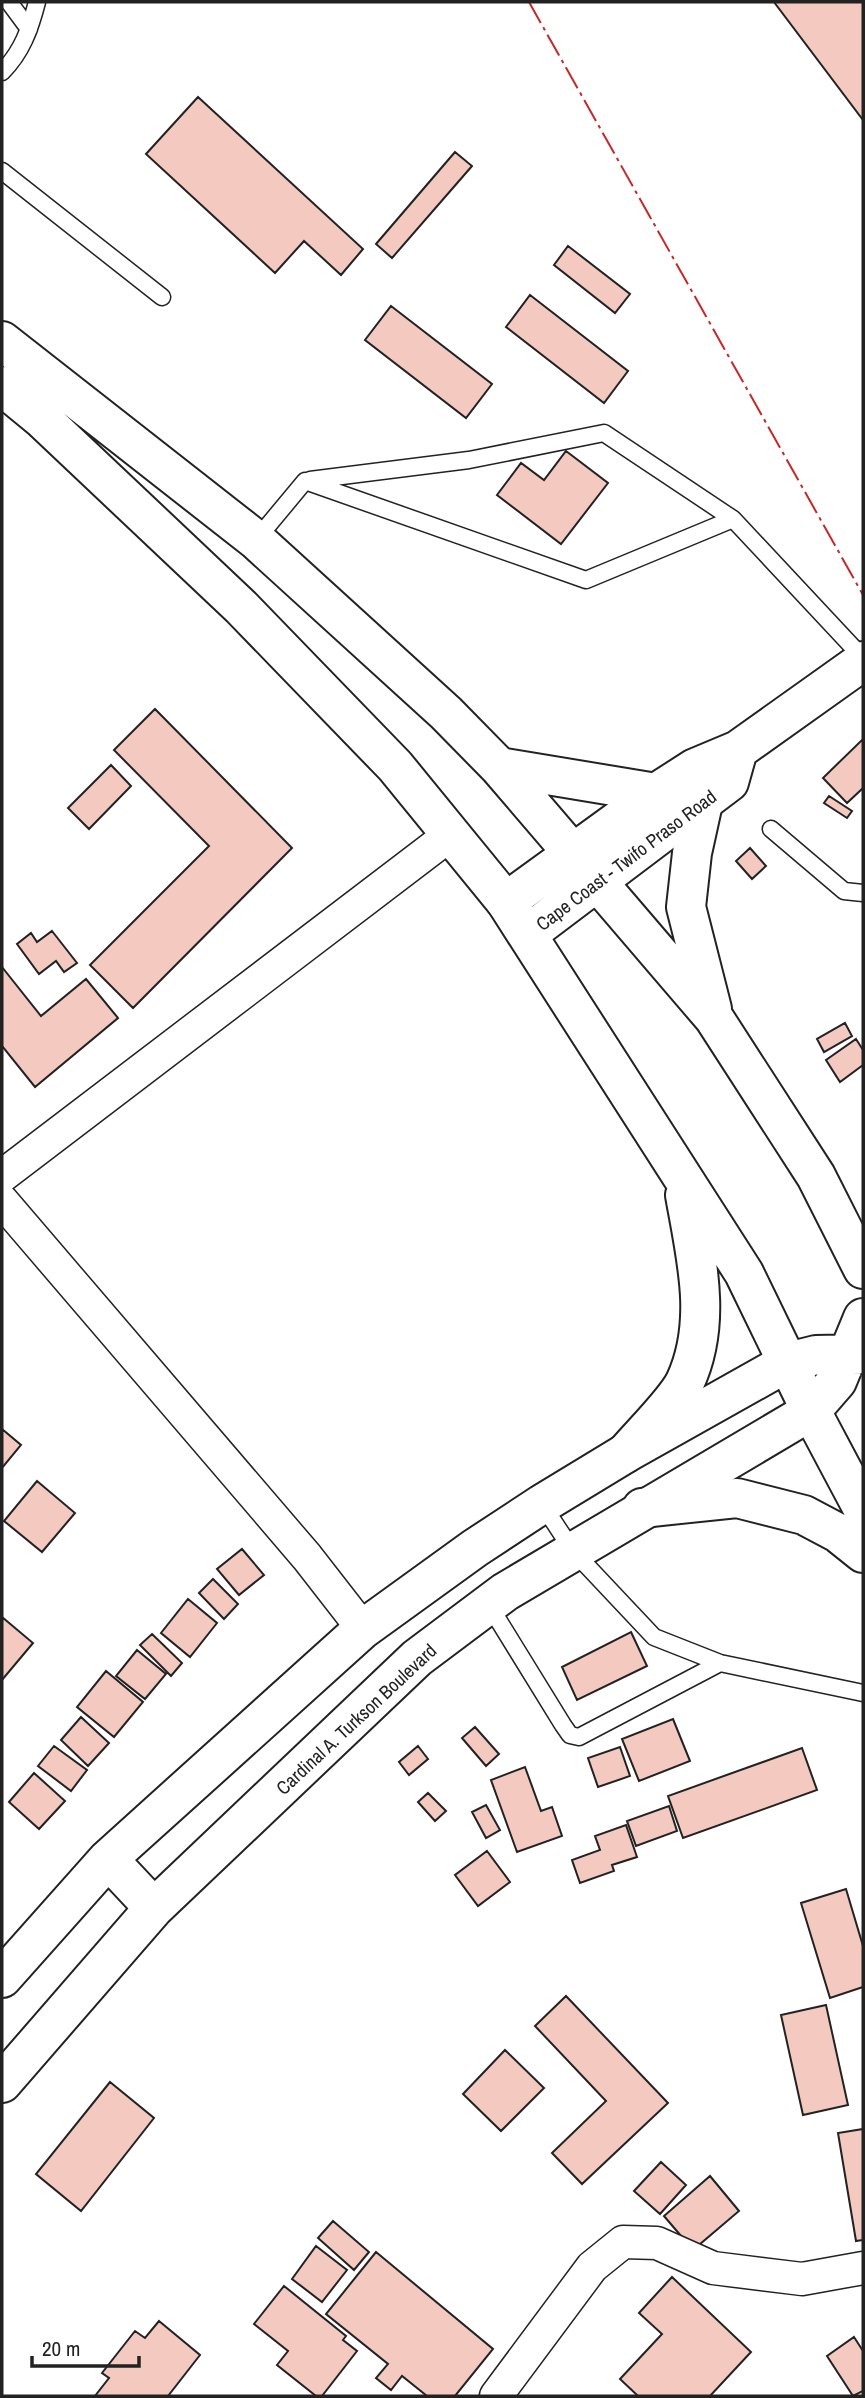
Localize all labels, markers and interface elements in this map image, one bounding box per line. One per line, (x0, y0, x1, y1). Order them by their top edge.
street label: Cape Coast - Twifo Praso Road (530, 784, 722, 936)
street label: Cardinal A. Turkson Boulevard (270, 1638, 442, 1800)
scale bar (32, 2324, 138, 2368)
text: 20 m (42, 2334, 80, 2363)

